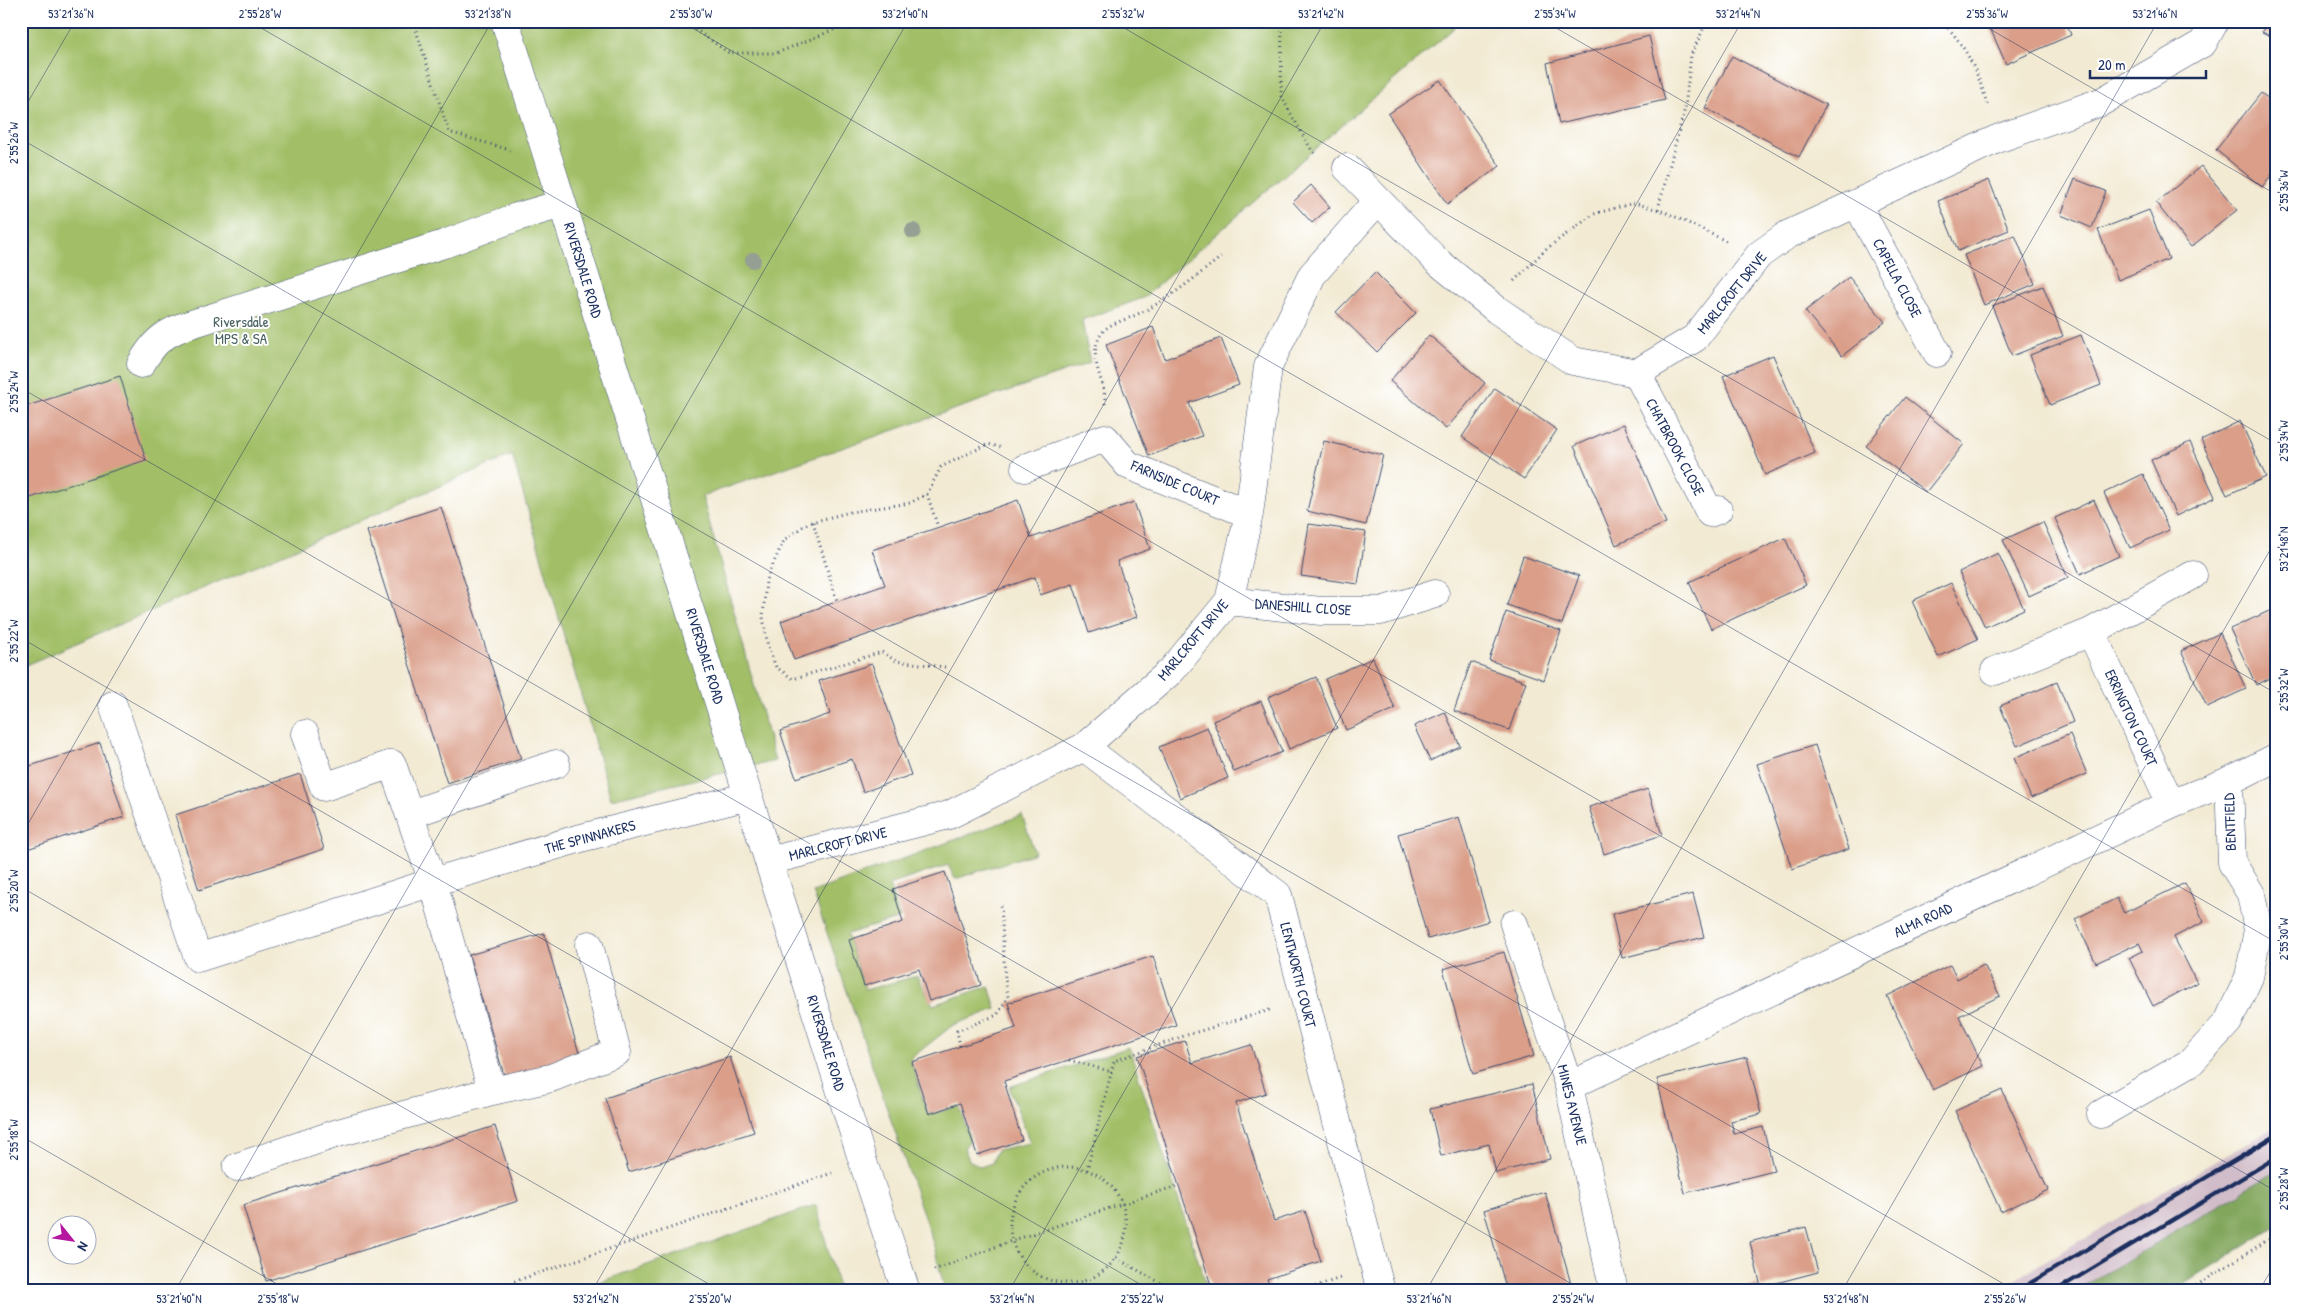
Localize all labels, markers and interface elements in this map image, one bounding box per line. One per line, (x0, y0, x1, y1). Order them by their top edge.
text: 53°21'36"N (48, 5, 94, 22)
text: 2°55'28"W (239, 5, 282, 22)
text: 53°21'38"N (465, 5, 511, 22)
text: 2°55'30"W (670, 5, 713, 22)
text: 53°21'40"N (882, 5, 928, 22)
text: 2°55'32"W (1102, 5, 1145, 22)
text: 53°21'42"N (1298, 5, 1344, 22)
text: 2°55'34"W (1534, 5, 1576, 22)
text: 53°21'44"N (1716, 5, 1760, 22)
text: 2°55'36"W (1966, 5, 2008, 22)
text: 53°21'46"N (2133, 5, 2177, 22)
scale bar (2090, 48, 2207, 80)
text: 20 m (2098, 54, 2125, 75)
text: 2°55'26"W (5, 121, 22, 164)
text: 2°55'36"W (2275, 170, 2292, 212)
street label: RIVERSDALE ROAD (559, 220, 608, 321)
street label: CAPELLA CLOSE (1868, 234, 1927, 321)
street label: MARLCROFT DRIVE (1692, 247, 1772, 338)
park label: Riversdale MPS & SA (213, 311, 269, 349)
text: 2°55'24"W (5, 371, 22, 413)
street label: CHATBROOK CLOSE (1641, 394, 1710, 500)
text: 2°55'34"W (2275, 420, 2292, 462)
street label: FARNSIDE COURT (1127, 454, 1223, 511)
text: 53°21'48"N (2275, 527, 2292, 571)
street label: DANESHILL CLOSE (1254, 593, 1352, 620)
street label: MARLCROFT DRIVE (1152, 594, 1233, 685)
street label: RIVERSDALE ROAD (681, 606, 730, 707)
text: 2°55'22"W (5, 619, 22, 662)
street label: ERRINGTON COURT (2100, 666, 2163, 770)
text: 2°55'32"W (2275, 668, 2292, 711)
street label: BENTFIELD (2218, 792, 2241, 851)
street label: THE SPINNAKERS (542, 814, 638, 859)
street label: MARLCROFT DRIVE (787, 821, 890, 866)
text: 2°55'20"W (5, 869, 22, 912)
street label: ALMA ROAD (1890, 897, 1956, 942)
text: 2°55'30"W (2275, 917, 2292, 960)
street label: LENTWORTH COURT (1275, 920, 1322, 1031)
street label: RIVERSDALE ROAD (802, 993, 851, 1094)
street label: MINES AVENUE (1552, 1062, 1593, 1148)
text: 2°55'18"W (5, 1119, 22, 1161)
text: 2°55'28"W (2275, 1167, 2292, 1210)
north arrow (48, 1214, 98, 1264)
text: N (73, 1239, 94, 1255)
text: 53°21'40"N (156, 1290, 202, 1307)
text: 2°55'18"W (257, 1290, 299, 1307)
text: 53°21'42"N (573, 1290, 619, 1307)
text: 2°55'20"W (689, 1290, 732, 1307)
text: 53°21'44"N (990, 1290, 1034, 1307)
text: 2°55'22"W (1121, 1290, 1164, 1307)
text: 53°21'46"N (1407, 1290, 1451, 1307)
text: 2°55'24"W (1552, 1290, 1594, 1307)
text: 53°21'48"N (1824, 1290, 1868, 1307)
text: 2°55'26"W (1984, 1290, 2027, 1307)

